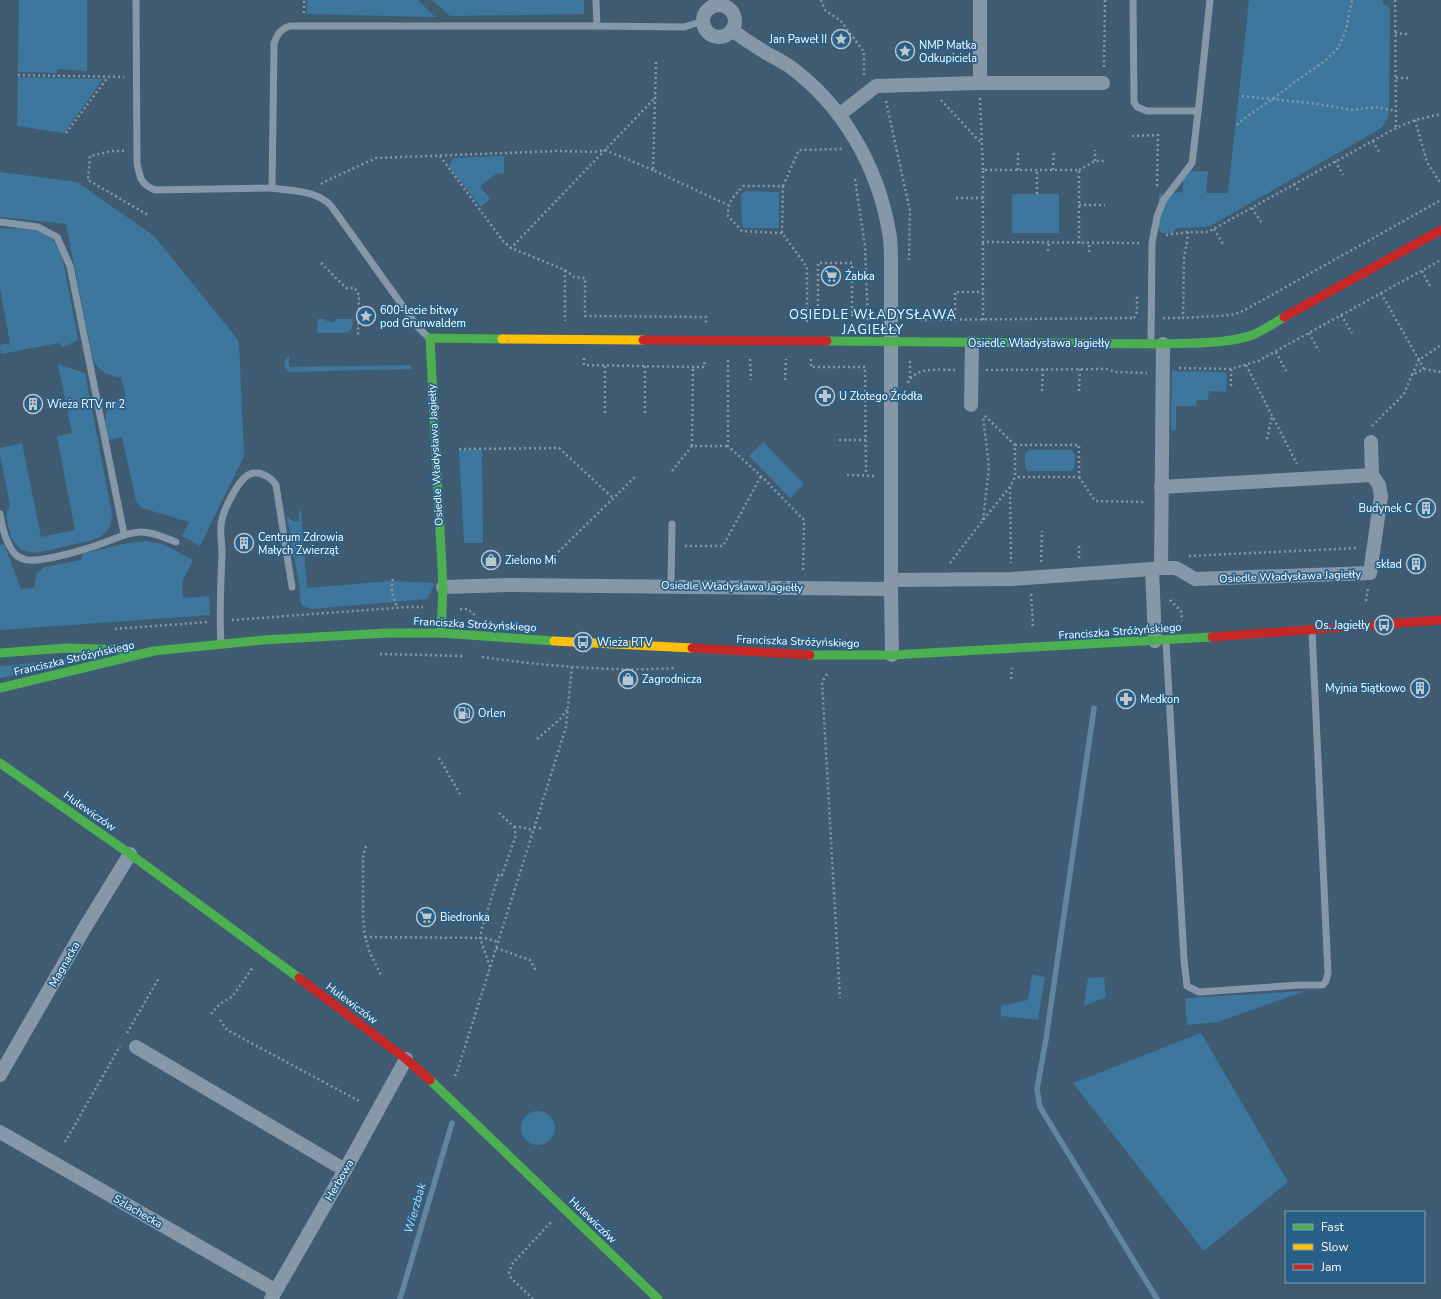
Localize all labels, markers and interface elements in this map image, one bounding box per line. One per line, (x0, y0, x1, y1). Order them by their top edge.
place icon: Jan Paweł II (830, 28, 852, 50)
place label: Jan Paweł II (768, 32, 827, 47)
place label: NMP Matka Odkupiciela (919, 38, 977, 66)
place icon: NMP Matka Odkupiciela (894, 40, 916, 62)
supermarket icon: Żabka (820, 265, 842, 287)
place label: Żabka (845, 269, 875, 284)
place label: 600-lecie bitwy pod Grunwaldem (380, 303, 466, 331)
place icon: 600-lecie bitwy pod Grunwaldem (355, 305, 377, 327)
district label: OSIEDLE WŁADYSŁAWA JAGIEŁŁY (789, 306, 957, 339)
street label: Osiedle Władysława Jagiełły (968, 336, 1110, 351)
street label: Osiedle Władysława Jagiełły (424, 383, 447, 526)
pharmacy icon: U Złotego Źródła (814, 385, 836, 407)
place label: U Złotego Źródła (839, 388, 923, 404)
building icon: Wieża RTV nr 2 (22, 393, 44, 415)
place label: Wieża RTV nr 2 (47, 397, 125, 412)
building icon: Budynek C (1415, 497, 1437, 519)
place label: Budynek C (1358, 501, 1412, 516)
place label: Centrum Zdrowia Małych Zwierząt (258, 530, 344, 558)
building icon: Centrum Zdrowia Małych Zwierząt (233, 532, 255, 554)
shop icon: Zielono Mi (480, 549, 502, 571)
place label: Zielono Mi (505, 553, 556, 568)
building icon: skład (1405, 553, 1427, 575)
place label: skład (1376, 557, 1402, 572)
street label: Osiedle Władysława Jagiełły (1219, 567, 1362, 586)
street label: Osiedle Władysława Jagiełły (661, 578, 803, 595)
street label: Franciszka Stróżyńskiego (413, 614, 537, 635)
bus stop icon: Os. Jagiełły (1373, 614, 1395, 636)
place label: Os. Jagiełły (1315, 618, 1370, 633)
street label: Franciszka Stróżyńskiego (1058, 620, 1182, 643)
bus stop icon: Wieża RTV (572, 631, 594, 653)
street label: Franciszka Stróżyńskiego (736, 632, 860, 651)
place label: Wieża RTV (597, 635, 653, 650)
street label: Franciszka Stróżyńskiego (12, 637, 136, 680)
shop icon: Zagrodnicza (617, 668, 639, 690)
place label: Zagrodnicza (642, 672, 702, 687)
building icon: Myjnia 5iątkowo (1409, 677, 1431, 699)
place label: Myjnia 5iątkowo (1325, 681, 1406, 696)
pharmacy icon: Medkon (1115, 688, 1137, 710)
place label: Medkon (1140, 692, 1179, 707)
fuel station icon: Orlen (453, 702, 475, 724)
place label: Orlen (478, 706, 506, 721)
street label: Hulewiczów (61, 788, 119, 835)
supermarket icon: Biedronka (415, 906, 437, 928)
place label: Biedronka (440, 910, 490, 925)
street label: Magnacka (45, 939, 84, 990)
street label: Hulewiczów (323, 979, 380, 1028)
street label: Herbowa (322, 1157, 357, 1204)
water label: Wierzbak (400, 1180, 430, 1235)
street label: Szlachecka (110, 1191, 165, 1232)
street label: Hulewiczów (566, 1194, 620, 1247)
legend (1285, 1211, 1425, 1283)
text: Fast (1321, 1219, 1344, 1235)
text: Slow (1321, 1239, 1349, 1255)
text: Jam (1320, 1259, 1342, 1275)

